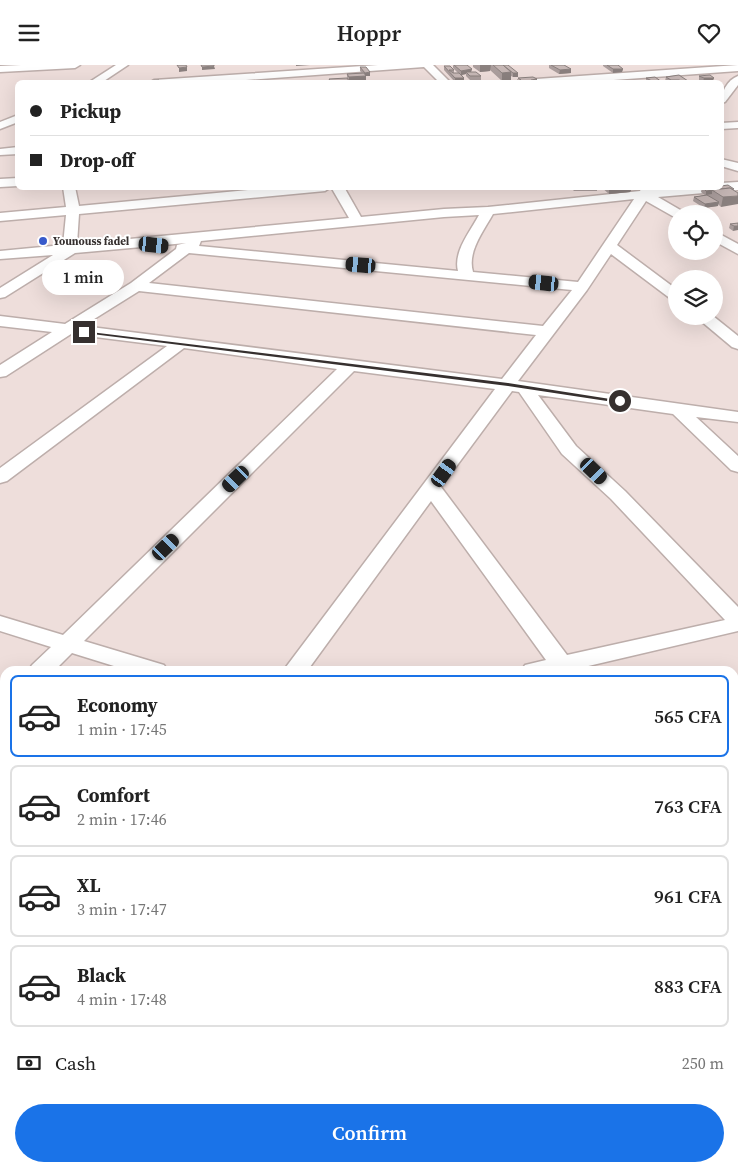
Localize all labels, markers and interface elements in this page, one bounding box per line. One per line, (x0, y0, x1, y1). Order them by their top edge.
text: Hoppr (337, 18, 401, 48)
icon: menu (15, 19, 43, 47)
icon: heart (695, 19, 723, 47)
text: Pickup (60, 98, 121, 124)
text: Drop-off (60, 147, 134, 173)
map controls (668, 205, 723, 325)
button: locate (668, 205, 723, 260)
place label: Younouss fadel (53, 234, 130, 249)
marker: Younouss fadel (37, 235, 49, 247)
car (138, 236, 169, 254)
car (345, 256, 376, 274)
callout: 1 min (43, 259, 125, 295)
text: 1 min (62, 266, 104, 288)
button: layers (668, 270, 723, 325)
car (528, 274, 559, 292)
route end (73, 321, 95, 343)
route start (609, 390, 631, 412)
car (577, 455, 610, 487)
car (429, 456, 458, 490)
car (219, 463, 252, 495)
car (149, 531, 182, 563)
text: Economy (77, 692, 158, 718)
icon: car (17, 694, 62, 739)
text: 565 CFA (654, 703, 722, 729)
text: 1 min · 17:45 (77, 718, 167, 740)
text: Comfort (77, 782, 150, 808)
icon: car (17, 784, 62, 829)
text: 763 CFA (654, 793, 722, 819)
text: 2 min · 17:46 (77, 808, 167, 830)
text: XL (77, 872, 100, 898)
icon: car (17, 874, 62, 919)
text: 961 CFA (654, 883, 722, 909)
text: 3 min · 17:47 (77, 898, 167, 920)
text: Black (77, 962, 126, 988)
icon: car (17, 964, 62, 1009)
text: 883 CFA (654, 973, 722, 999)
text: 4 min · 17:48 (77, 988, 167, 1010)
icon: cash (15, 1049, 43, 1077)
text: Cash (55, 1050, 96, 1076)
text: 250 m (682, 1052, 724, 1074)
button: Confirm (15, 1104, 724, 1162)

